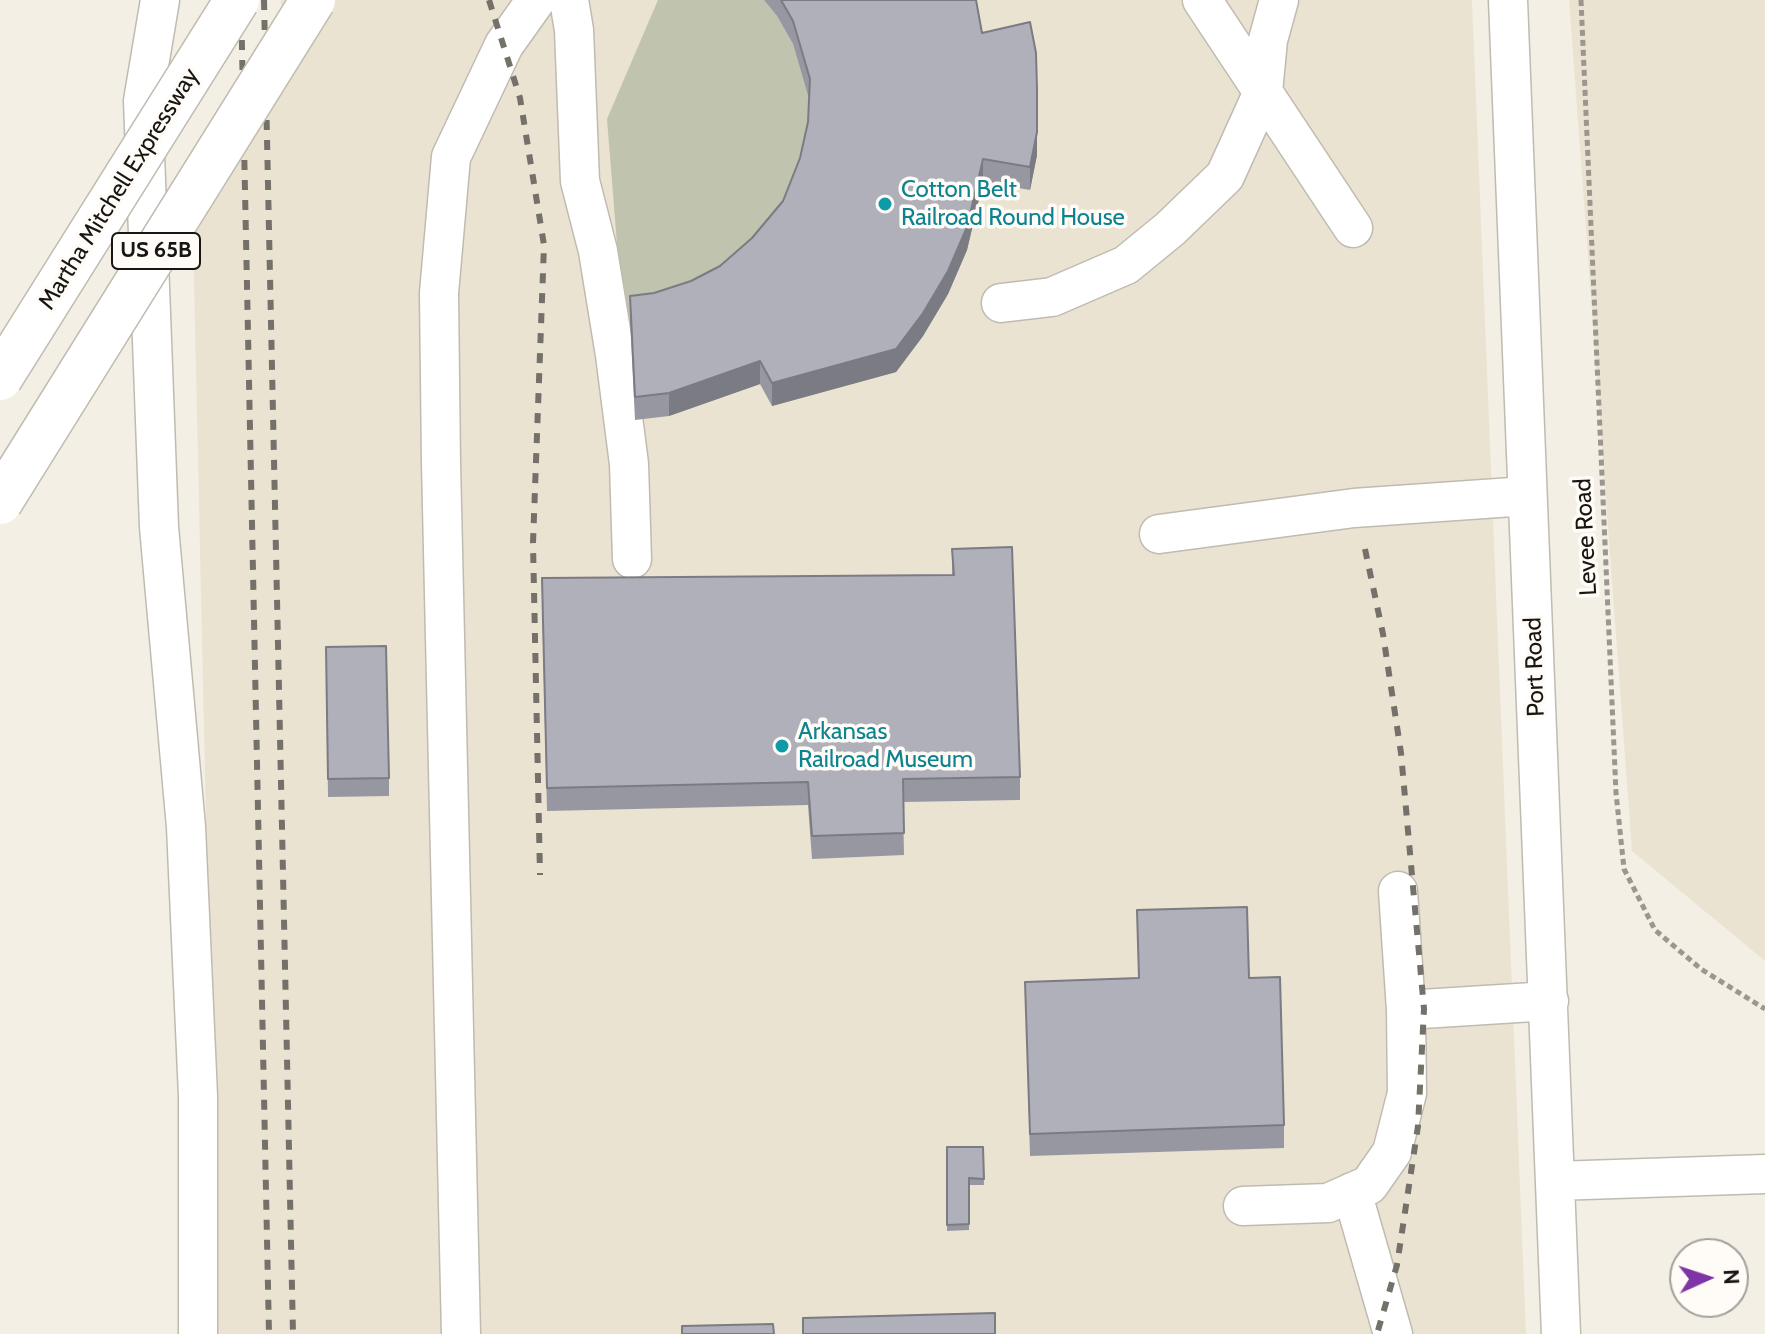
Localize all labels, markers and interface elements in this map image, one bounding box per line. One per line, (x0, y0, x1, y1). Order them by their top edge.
street label: Martha Mitchell Expressway (33, 63, 205, 315)
place label: Cotton Belt Railroad Round House (901, 176, 1125, 232)
marker: Cotton Belt Railroad Round House (876, 195, 894, 213)
road number: US 65B (112, 233, 200, 269)
street label: Levee Road (1569, 478, 1603, 596)
street label: Port Road (1519, 617, 1551, 717)
place label: Arkansas Railroad Museum (798, 718, 973, 774)
marker: Arkansas Railroad Museum (773, 737, 791, 755)
north arrow (1669, 1238, 1749, 1318)
text: N (1718, 1268, 1745, 1285)

